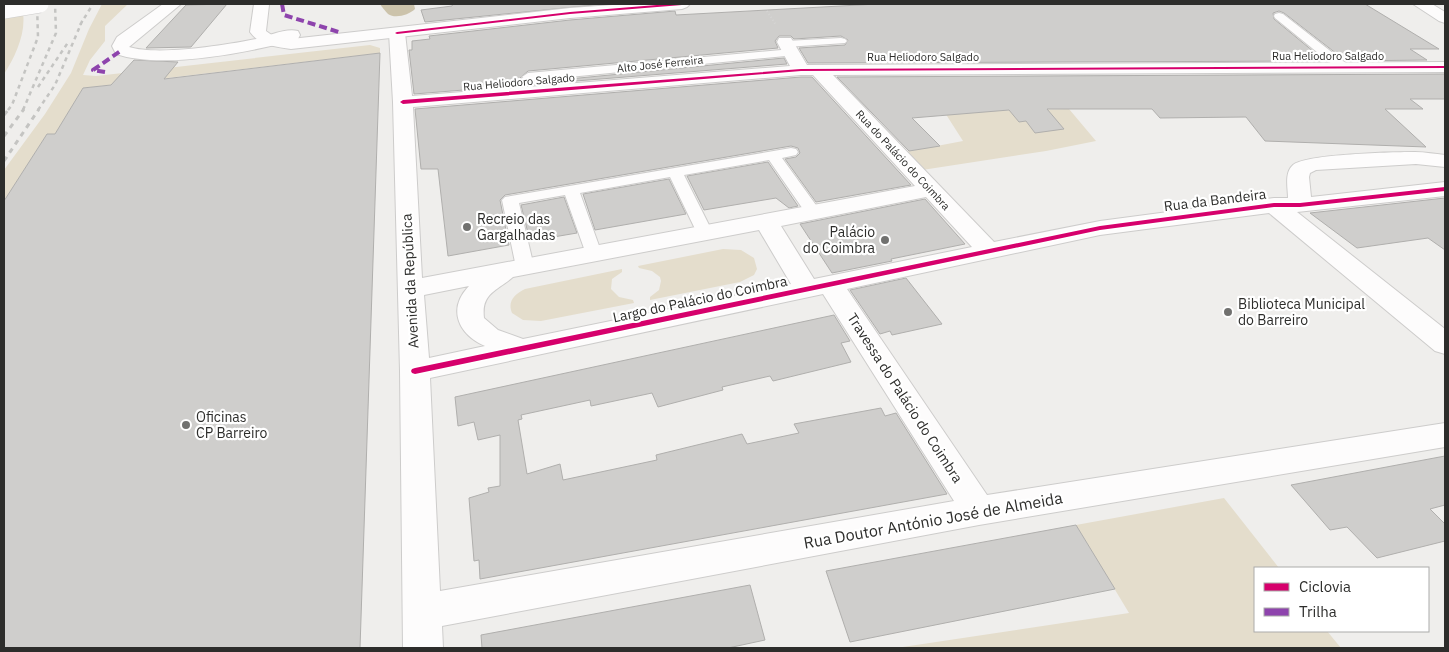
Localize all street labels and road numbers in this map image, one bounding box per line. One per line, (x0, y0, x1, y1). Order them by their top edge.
street label: Rua Heliodoro Salgado (1272, 49, 1384, 63)
street label: Rua Heliodoro Salgado (867, 50, 979, 64)
street label: Alto José Ferreira (616, 52, 704, 76)
street label: Rua Heliodoro Salgado (463, 70, 575, 94)
street label: Rua do Palácio do Coimbra (853, 107, 953, 213)
street label: Rua da Bandeira (1163, 185, 1268, 215)
street label: Avenida da República (397, 213, 423, 349)
street label: Largo do Palácio do Coimbra (611, 272, 789, 326)
street label: Travessa do Palácio do Coimbra (843, 310, 967, 487)
street label: Rua Doutor António José de Almeida (802, 487, 1065, 553)

